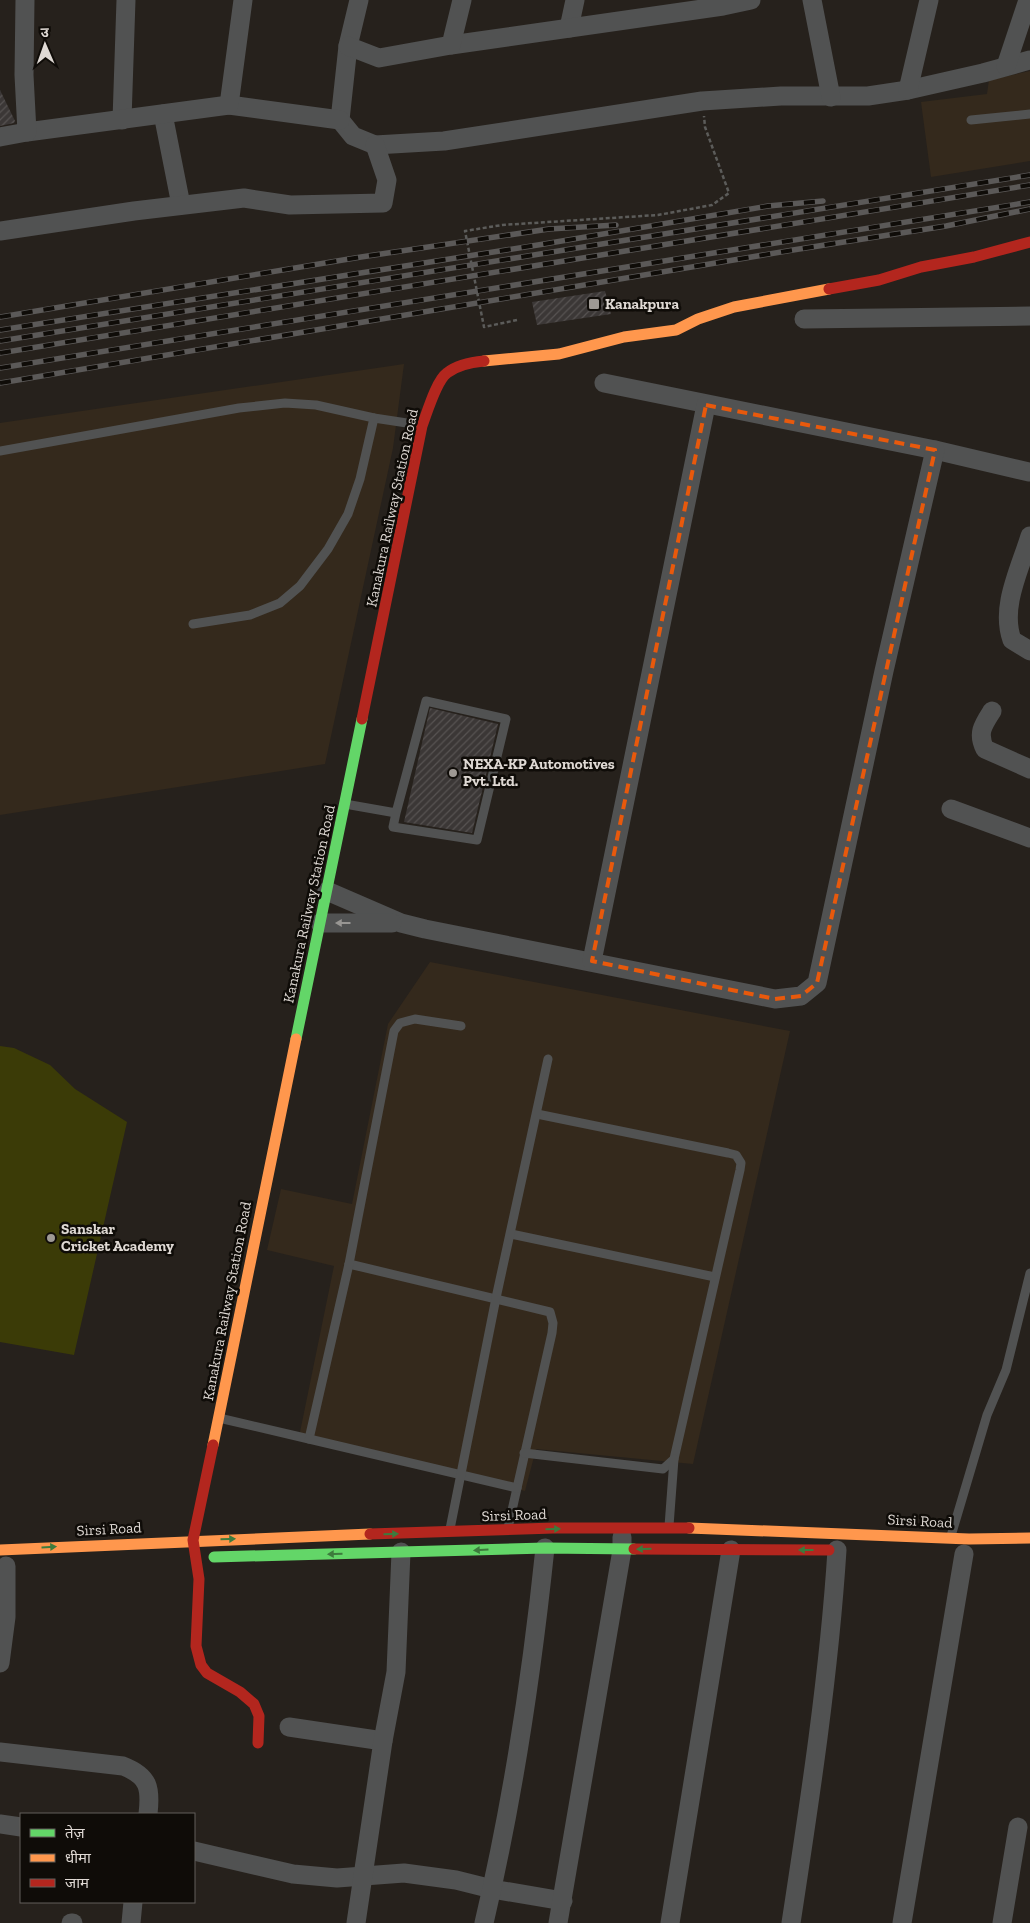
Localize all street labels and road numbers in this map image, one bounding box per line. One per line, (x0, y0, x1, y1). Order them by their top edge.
street label: Kanakura Railway Station Road (362, 407, 422, 609)
street label: Kanakura Railway Station Road (279, 803, 339, 1005)
street label: Kanakura Railway Station Road (199, 1199, 255, 1402)
street label: Sirsi Road (481, 1505, 548, 1525)
street label: Sirsi Road (887, 1510, 954, 1532)
street label: Sirsi Road (76, 1518, 143, 1540)

